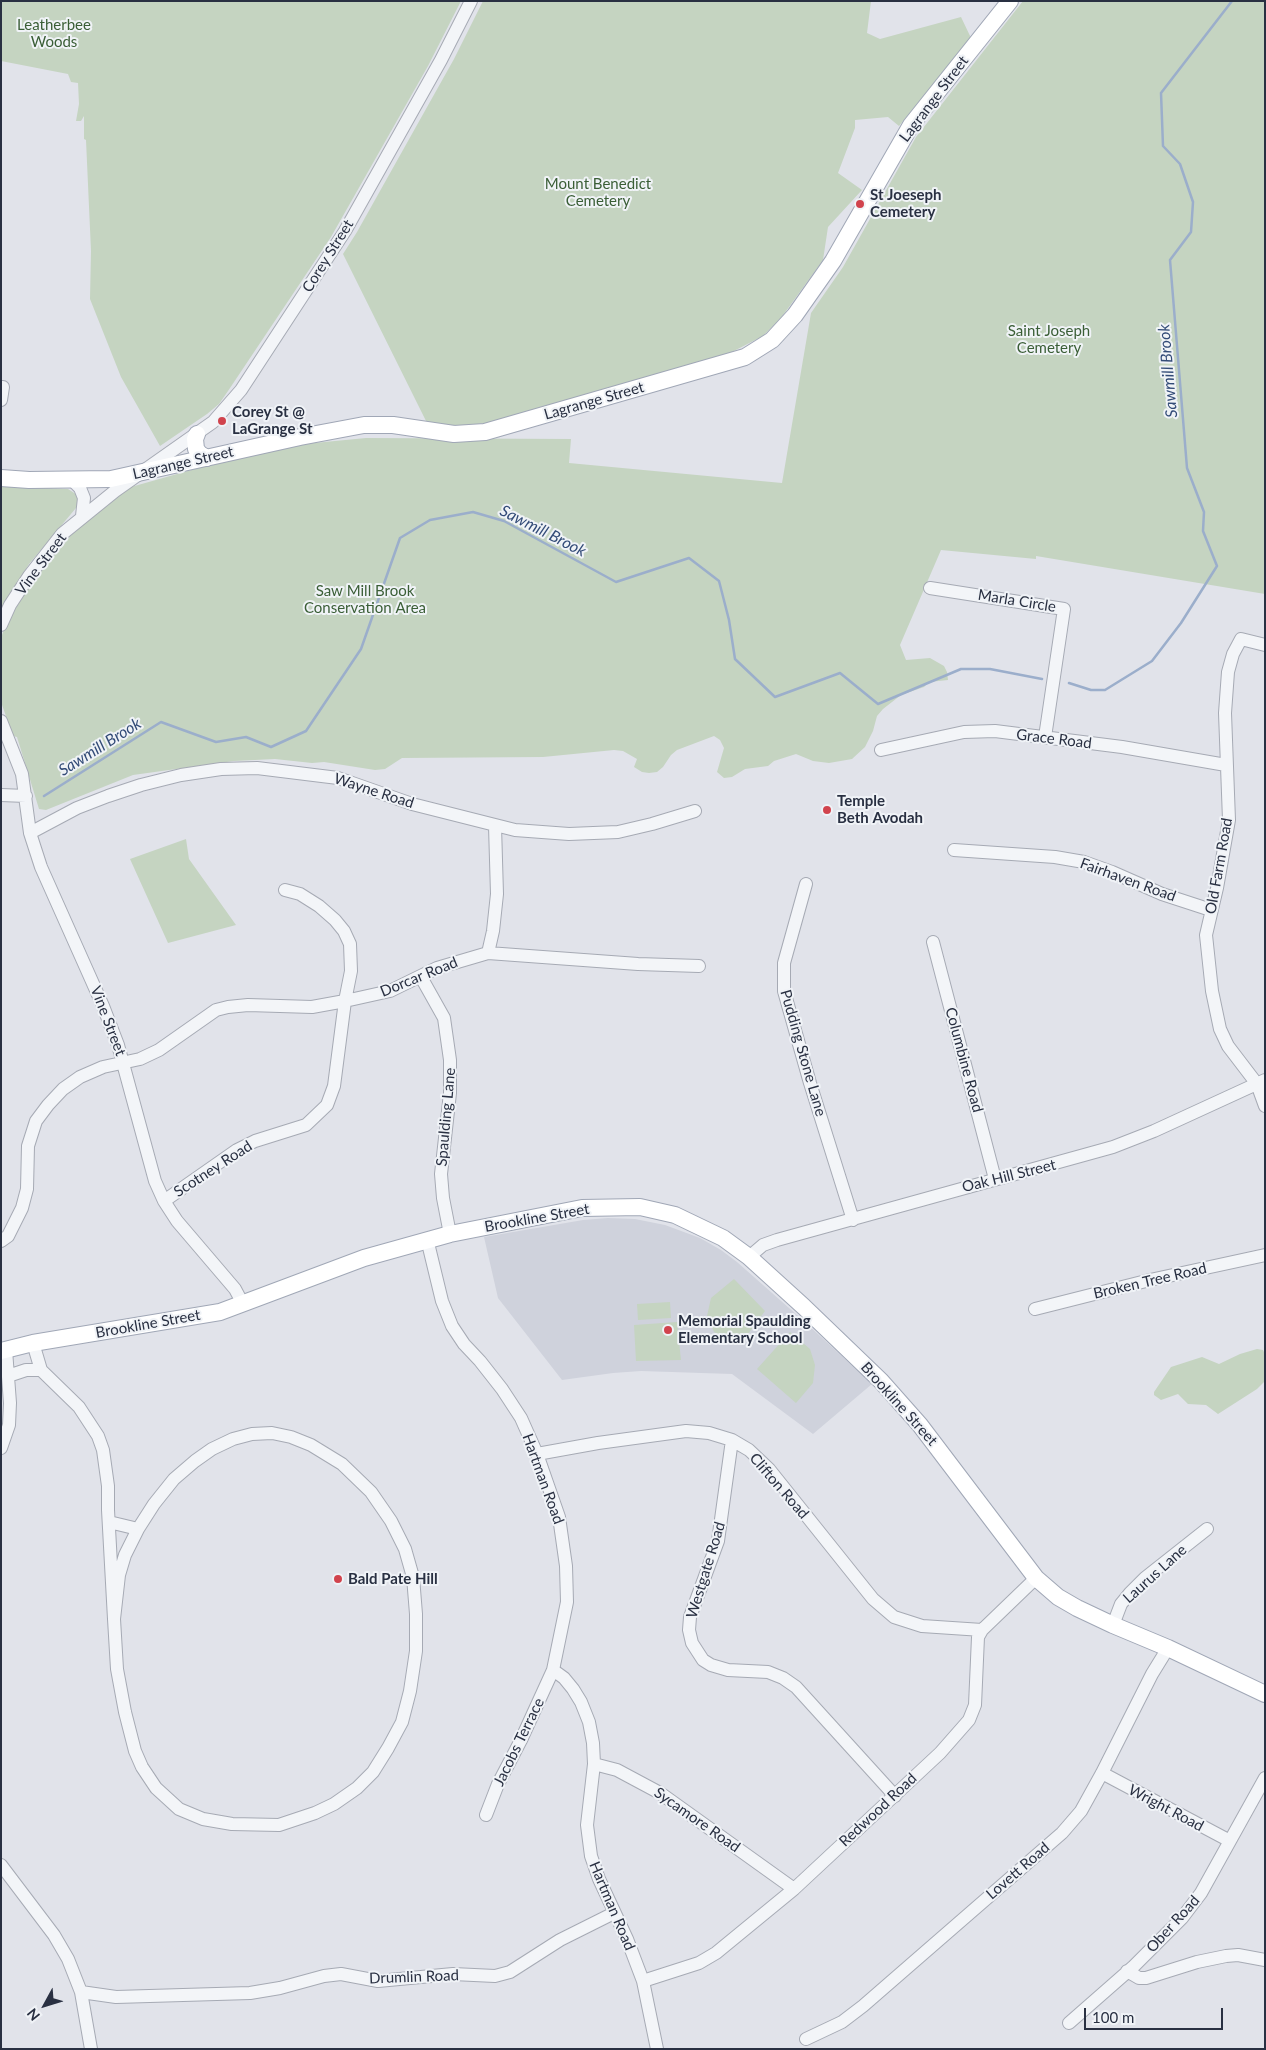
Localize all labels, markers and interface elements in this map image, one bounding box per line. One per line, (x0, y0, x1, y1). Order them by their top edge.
park label: Leatherbee Woods (17, 16, 91, 51)
street label: Lagrange Street (896, 52, 972, 146)
park label: Mount Benedict Cemetery (545, 175, 651, 210)
place label: St Joeseph Cemetery (870, 186, 942, 221)
marker: St Joeseph Cemetery (854, 198, 866, 210)
street label: Corey Street (299, 216, 357, 296)
park label: Saint Joseph Cemetery (1008, 322, 1090, 357)
water label: Sawmill Brook (1154, 323, 1182, 419)
street label: Lagrange Street (542, 378, 646, 424)
place label: Corey St @ LaGrange St (232, 403, 313, 438)
marker: Corey St @ LaGrange St (216, 415, 228, 427)
street label: Lagrange Street (131, 443, 235, 483)
water label: Sawmill Brook (497, 501, 589, 561)
street label: Vine Street (12, 529, 70, 599)
park label: Saw Mill Brook Conservation Area (304, 582, 426, 617)
street label: Marla Circle (977, 586, 1057, 616)
water label: Sawmill Brook (55, 714, 145, 780)
street label: Grace Road (1015, 725, 1093, 753)
street label: Wayne Road (332, 770, 416, 812)
place label: Temple Beth Avodah (837, 792, 923, 827)
marker: Temple Beth Avodah (821, 804, 833, 816)
street label: Old Farm Road (1202, 816, 1236, 916)
street label: Fairhaven Road (1078, 854, 1178, 906)
street label: Dorcar Road (378, 953, 460, 1001)
street label: Vine Street (86, 984, 130, 1058)
street label: Pudding Stone Lane (776, 988, 830, 1118)
street label: Columbine Road (941, 1006, 987, 1114)
street label: Spaulding Lane (433, 1067, 459, 1167)
street label: Scotney Road (170, 1137, 256, 1201)
street label: Oak Hill Street (960, 1156, 1058, 1196)
street label: Brookline Street (483, 1200, 591, 1236)
street label: Broken Tree Road (1092, 1259, 1208, 1303)
street label: Brookline Street (94, 1306, 202, 1342)
place label: Memorial Spaulding Elementary School (678, 1312, 811, 1347)
marker: Memorial Spaulding Elementary School (662, 1324, 674, 1336)
street label: Brookline Street (857, 1359, 941, 1449)
street label: Hartman Road (518, 1431, 568, 1527)
street label: Clifton Road (746, 1449, 812, 1523)
street label: Westgate Road (683, 1520, 729, 1620)
street label: Laurus Lane (1120, 1541, 1190, 1607)
place label: Bald Pate Hill (348, 1570, 438, 1588)
marker: Bald Pate Hill (332, 1573, 344, 1585)
street label: Jacobs Terrace (490, 1695, 548, 1789)
street label: Redwood Road (836, 1770, 920, 1850)
street label: Wright Road (1125, 1781, 1207, 1835)
street label: Sycamore Road (651, 1784, 743, 1856)
street label: Lovett Road (983, 1839, 1053, 1903)
street label: Hartman Road (585, 1859, 639, 1953)
street label: Ober Road (1143, 1892, 1203, 1956)
street label: Drumlin Road (369, 1966, 459, 1988)
north arrow (20, 1980, 70, 2030)
scale bar (1086, 1998, 1225, 2030)
text: N (23, 2005, 43, 2024)
text: 100 m (1092, 2008, 1134, 2026)

